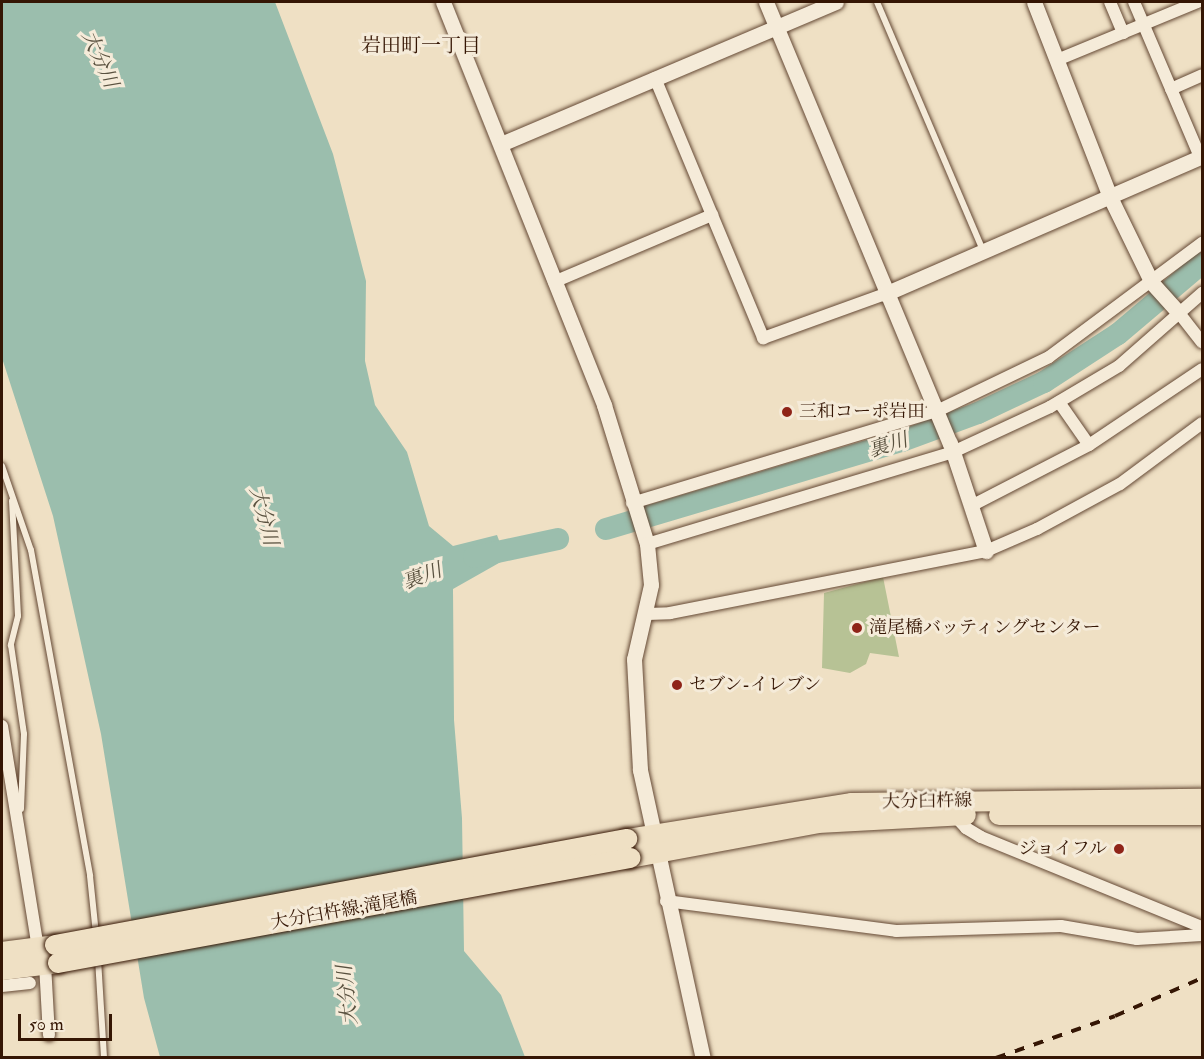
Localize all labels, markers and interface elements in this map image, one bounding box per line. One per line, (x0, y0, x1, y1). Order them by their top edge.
water label: 大分川 (77, 27, 123, 91)
district label: 岩田町一丁目 (361, 33, 481, 57)
place label: 三和コーポ岩田 (799, 401, 925, 423)
marker: 三和コーポ岩田 (780, 405, 794, 419)
water label: 裏川 (865, 427, 911, 463)
water label: 大分川 (245, 484, 283, 548)
water label: 裏川 (399, 558, 445, 594)
place label: 滝尾橋バッティングセンター (869, 617, 1103, 639)
marker: 滝尾橋バッティングセンター (850, 621, 864, 635)
place label: セブン-イレブン (689, 674, 823, 696)
marker: セブン-イレブン (670, 678, 684, 692)
street label: 大分臼杵線 (882, 790, 972, 814)
place label: ジョイフル (1017, 838, 1107, 860)
marker: ジョイフル (1112, 842, 1126, 856)
street label: 大分臼杵線;滝尾橋 (269, 887, 419, 935)
water label: 大分川 (332, 964, 362, 1026)
scale bar (21, 1002, 116, 1040)
text: 50 m (29, 1013, 64, 1036)

